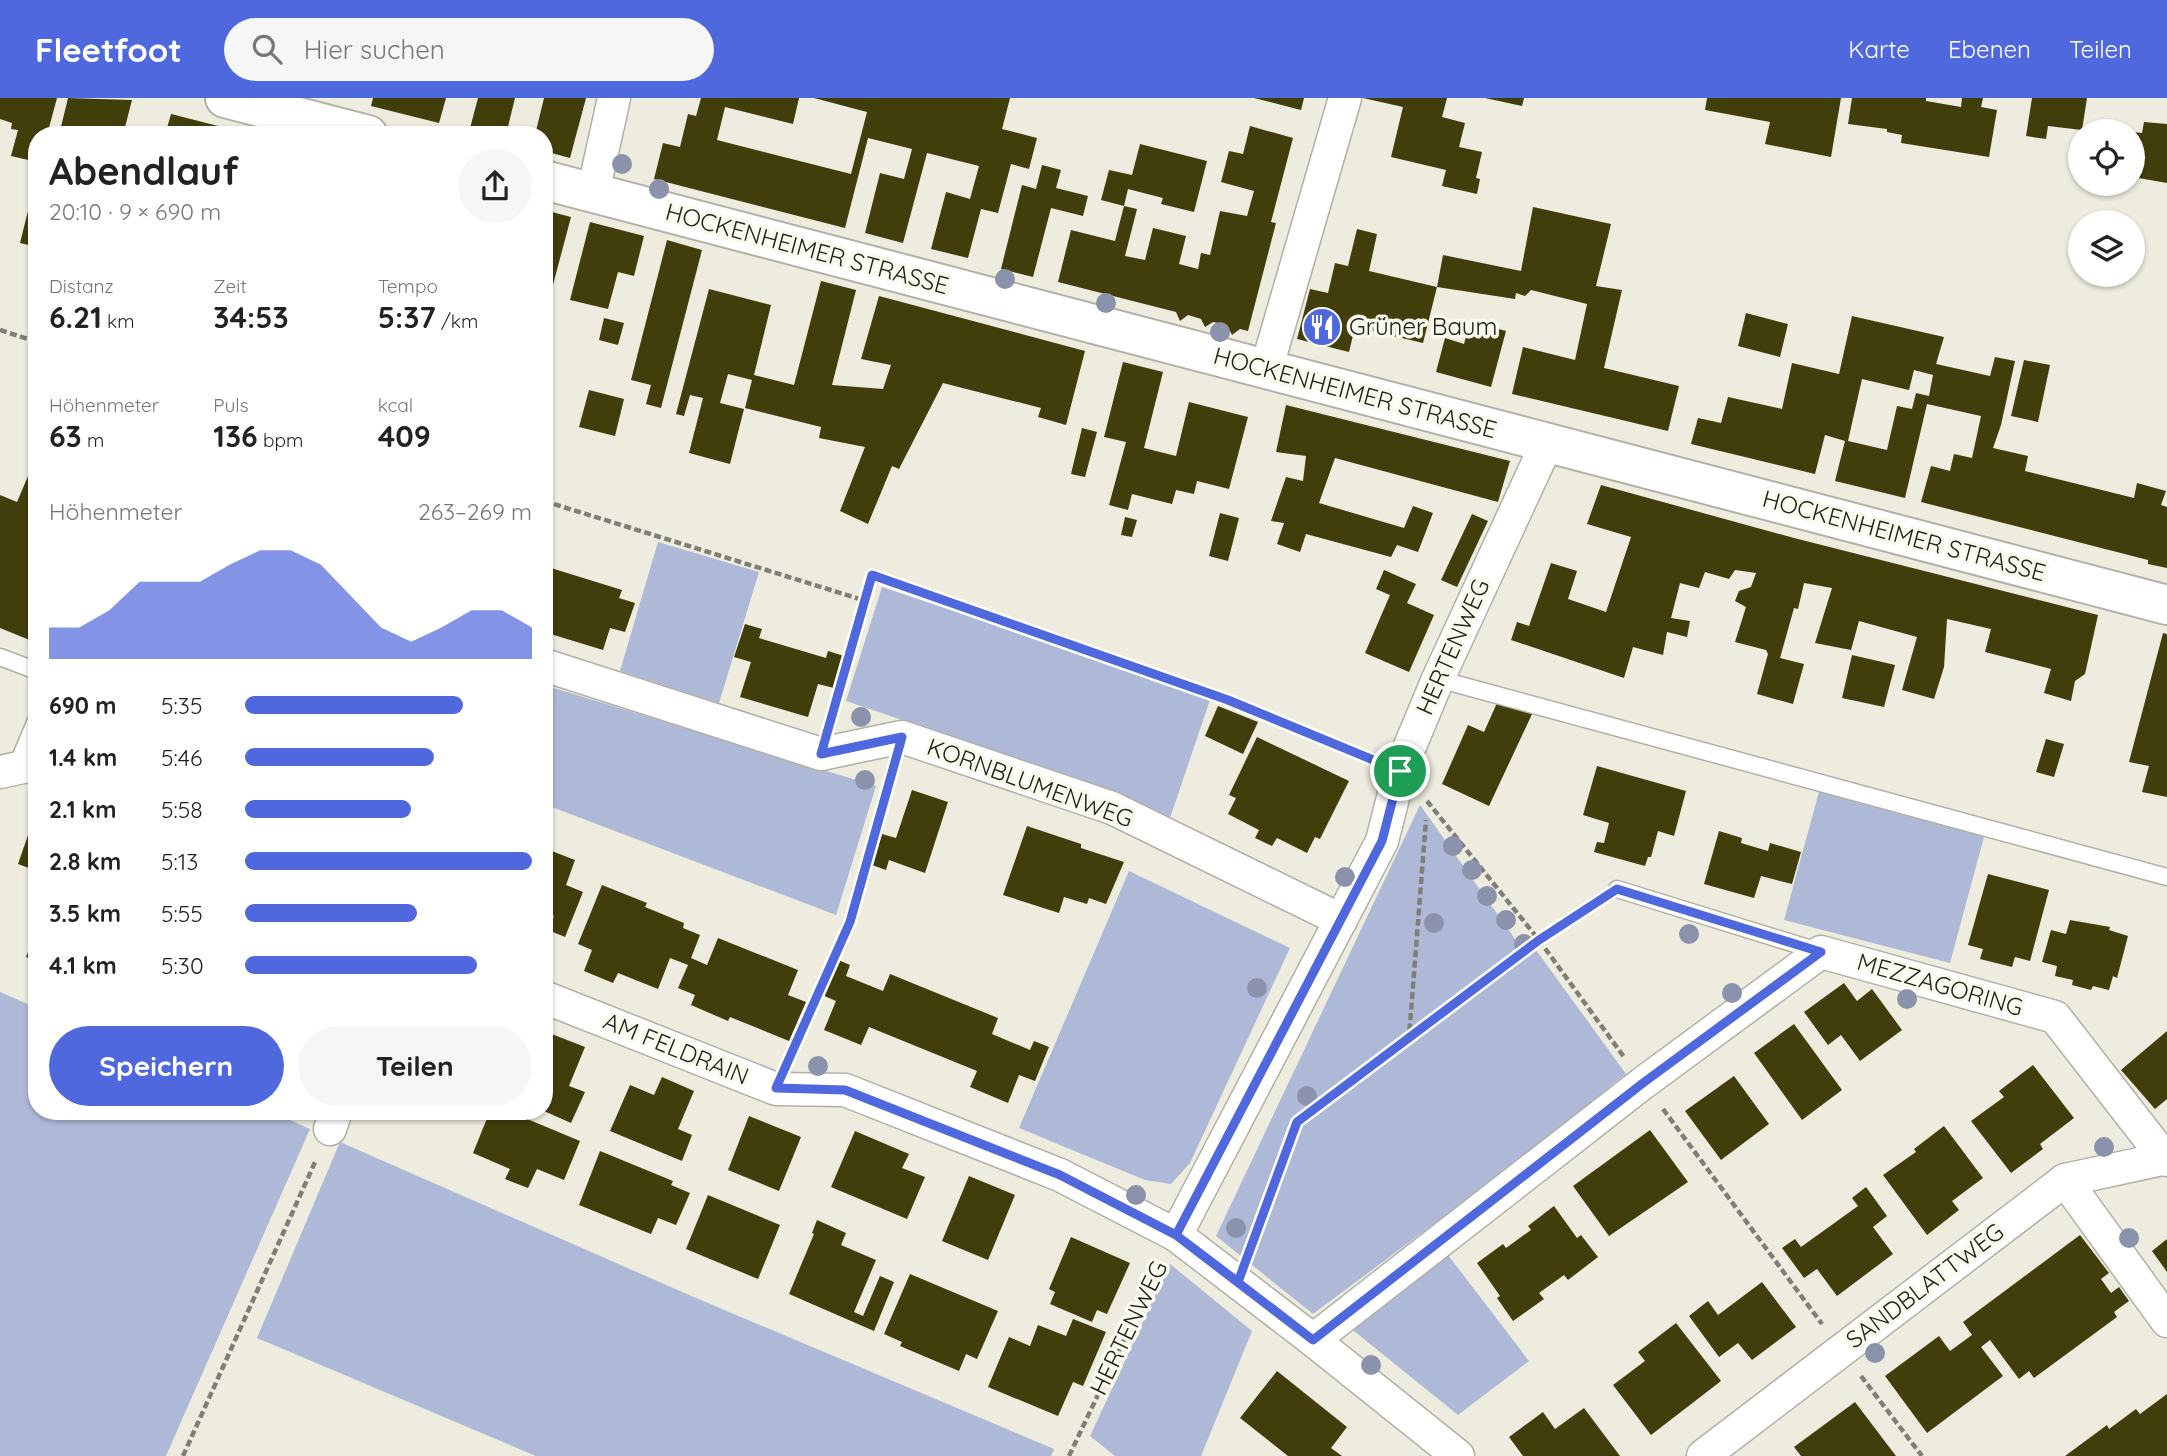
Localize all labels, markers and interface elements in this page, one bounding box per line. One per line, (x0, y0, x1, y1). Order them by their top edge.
search box (224, 18, 714, 81)
text: Fleetfoot (35, 29, 182, 70)
icon: search (248, 30, 286, 68)
text: Hier suchen (304, 33, 445, 66)
text: Karte (1848, 34, 1910, 64)
text: Ebenen (1948, 34, 2031, 64)
text: Teilen (2069, 34, 2132, 64)
map controls (2068, 119, 2145, 287)
button: locate (2068, 119, 2145, 196)
text: Abendlauf (49, 147, 239, 195)
button: share (458, 149, 532, 223)
street label: HOCKENHEIMER STRASSE (662, 196, 952, 300)
text: 20:10 · 9 × 690 m (49, 197, 221, 226)
button: layers (2068, 210, 2145, 287)
text: Distanz (49, 274, 114, 298)
text: Zeit (213, 274, 247, 298)
text: Tempo (378, 274, 438, 298)
text: 6.21 (49, 298, 102, 336)
text: 34:53 (213, 298, 289, 336)
text: 5:37 (378, 298, 436, 336)
restaurant icon: Grüner Baum (1301, 306, 1343, 348)
text: km (102, 309, 135, 333)
text: /km (436, 309, 478, 333)
place label: Grüner Baum (1349, 311, 1497, 341)
street label: HOCKENHEIMER STRASSE (1210, 340, 1500, 444)
text: Höhenmeter (49, 393, 159, 417)
text: Puls (213, 393, 249, 417)
text: kcal (378, 393, 413, 417)
text: 63 (49, 417, 82, 455)
text: 136 (213, 417, 258, 455)
text: 409 (378, 417, 431, 455)
text: m (82, 428, 104, 452)
text: bpm (258, 428, 303, 452)
street label: HOCKENHEIMER STRASSE (1759, 483, 2049, 587)
text: Höhenmeter (49, 497, 182, 526)
text: 263–269 m (418, 497, 532, 526)
street label: HERTENWEG (1409, 574, 1495, 719)
text: 690 m (49, 691, 117, 720)
text: 5:35 (161, 691, 202, 720)
street label: KORNBLUMENWEG (923, 731, 1137, 833)
pin (1370, 741, 1430, 801)
text: 1.4 km (49, 743, 117, 772)
text: 5:46 (161, 743, 202, 772)
icon: arrive (1381, 752, 1419, 790)
text: 2.1 km (49, 795, 116, 824)
text: 5:58 (161, 795, 203, 824)
text: 2.8 km (49, 847, 121, 876)
text: 5:13 (161, 847, 198, 876)
text: 3.5 km (49, 899, 121, 928)
text: 5:55 (161, 899, 203, 928)
street label: MEZZAGORING (1854, 946, 2027, 1022)
text: 4.1 km (49, 951, 117, 980)
text: 5:30 (161, 951, 204, 980)
street label: AM FELDRAIN (599, 1005, 754, 1091)
button: Speichern (49, 1026, 284, 1106)
button: Teilen (298, 1026, 532, 1106)
street label: SANDBLATTWEG (1840, 1216, 2009, 1354)
street label: HERTENWEG (1083, 1255, 1174, 1400)

